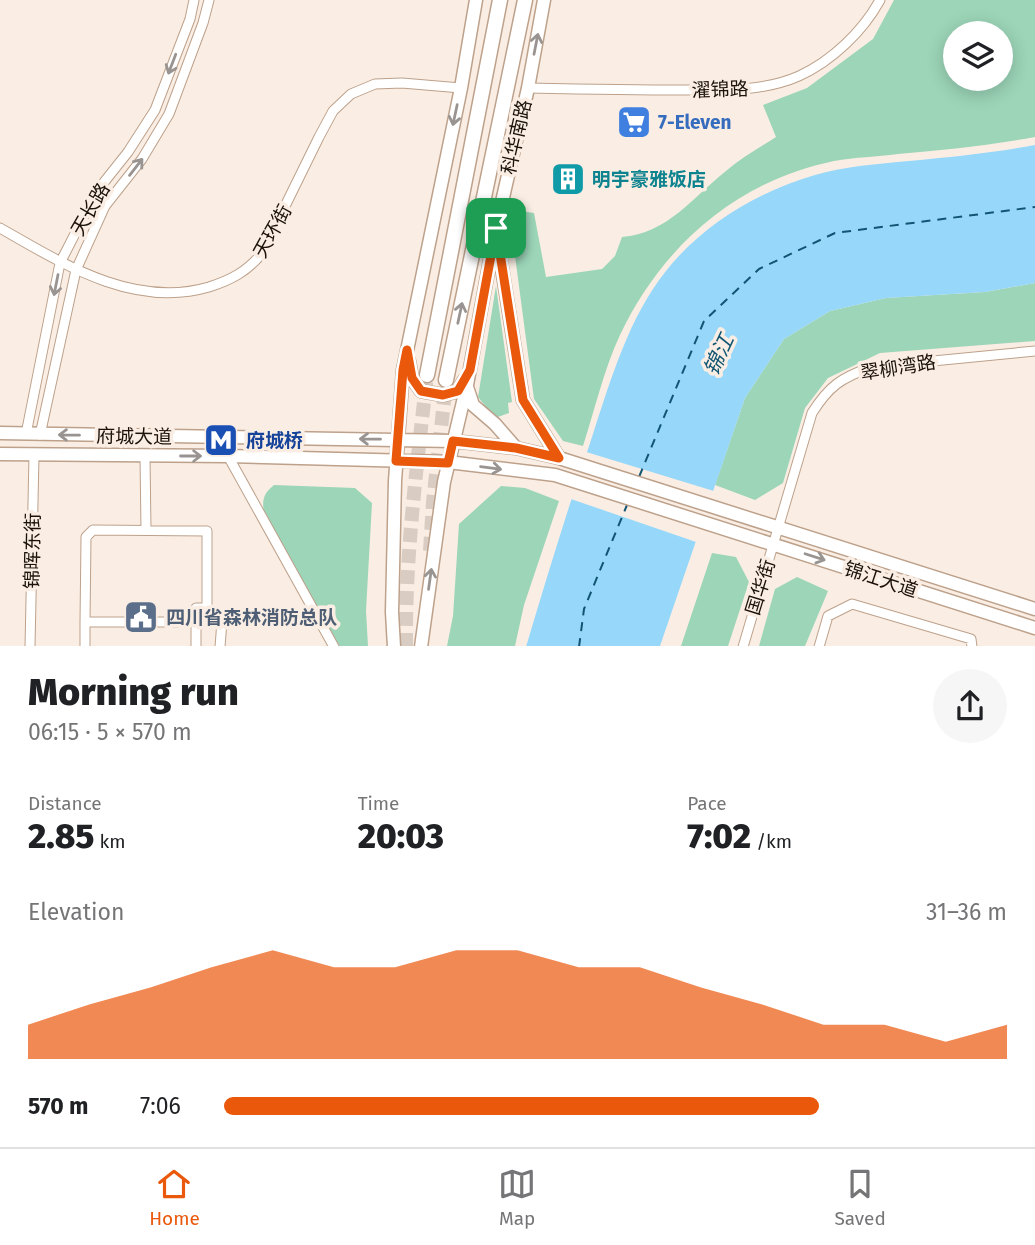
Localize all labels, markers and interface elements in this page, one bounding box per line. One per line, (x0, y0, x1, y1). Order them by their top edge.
map controls (943, 21, 1013, 91)
button: layers (943, 21, 1013, 91)
one-way arrow (530, 33, 543, 56)
one-way arrow (165, 53, 178, 75)
street label: 濯锦路 (691, 77, 749, 102)
street label: 科华南路 (497, 97, 536, 177)
one-way arrow (448, 103, 462, 126)
supermarket icon: 7-Eleven (615, 103, 653, 141)
place label: 7-Eleven (658, 111, 731, 134)
one-way arrow (128, 158, 143, 176)
building icon: 明宇豪雅饭店 (549, 160, 587, 198)
place label: 明宇豪雅饭店 (592, 168, 706, 191)
street label: 天长路 (66, 179, 115, 240)
pin (466, 198, 526, 258)
street label: 天环街 (249, 201, 296, 262)
icon: arrive (477, 209, 515, 247)
one-way arrow (49, 273, 62, 296)
one-way arrow (453, 302, 467, 325)
water label: 锦江 (698, 329, 741, 380)
street label: 翠柳湾路 (859, 350, 937, 385)
metro station icon: 府城桥 (202, 421, 240, 459)
street label: 府城大道 (96, 424, 172, 449)
one-way arrow (58, 428, 81, 442)
place label: 府城桥 (246, 429, 303, 452)
one-way arrow (359, 432, 382, 446)
one-way arrow (179, 449, 202, 463)
one-way arrow (479, 461, 502, 474)
street label: 锦晖东街 (20, 513, 45, 589)
one-way arrow (804, 552, 826, 565)
street label: 国华街 (741, 557, 780, 618)
street label: 锦江大道 (841, 557, 921, 602)
one-way arrow (423, 568, 436, 591)
public building icon: 四川省森林消防总队 (122, 598, 160, 636)
place label: 四川省森林消防总队 (166, 606, 337, 629)
text: Morning run (28, 669, 239, 715)
button: share (933, 669, 1007, 743)
text: 06:15 · 5 × 570 m (28, 718, 192, 746)
text: Distance (28, 792, 102, 815)
text: Time (358, 792, 399, 815)
text: Pace (687, 792, 727, 815)
text: 2.85 (28, 815, 94, 857)
text: 20:03 (358, 815, 444, 857)
text: 7:02 (687, 815, 751, 857)
text: km (94, 830, 126, 853)
text: /km (751, 830, 792, 853)
text: Elevation (28, 898, 124, 926)
text: 31–36 m (926, 898, 1007, 926)
text: 570 m (28, 1092, 89, 1120)
text: 7:06 (140, 1092, 181, 1120)
tab: Home (149, 1165, 200, 1230)
tab: Map (498, 1165, 536, 1230)
tab: Saved (834, 1165, 886, 1230)

